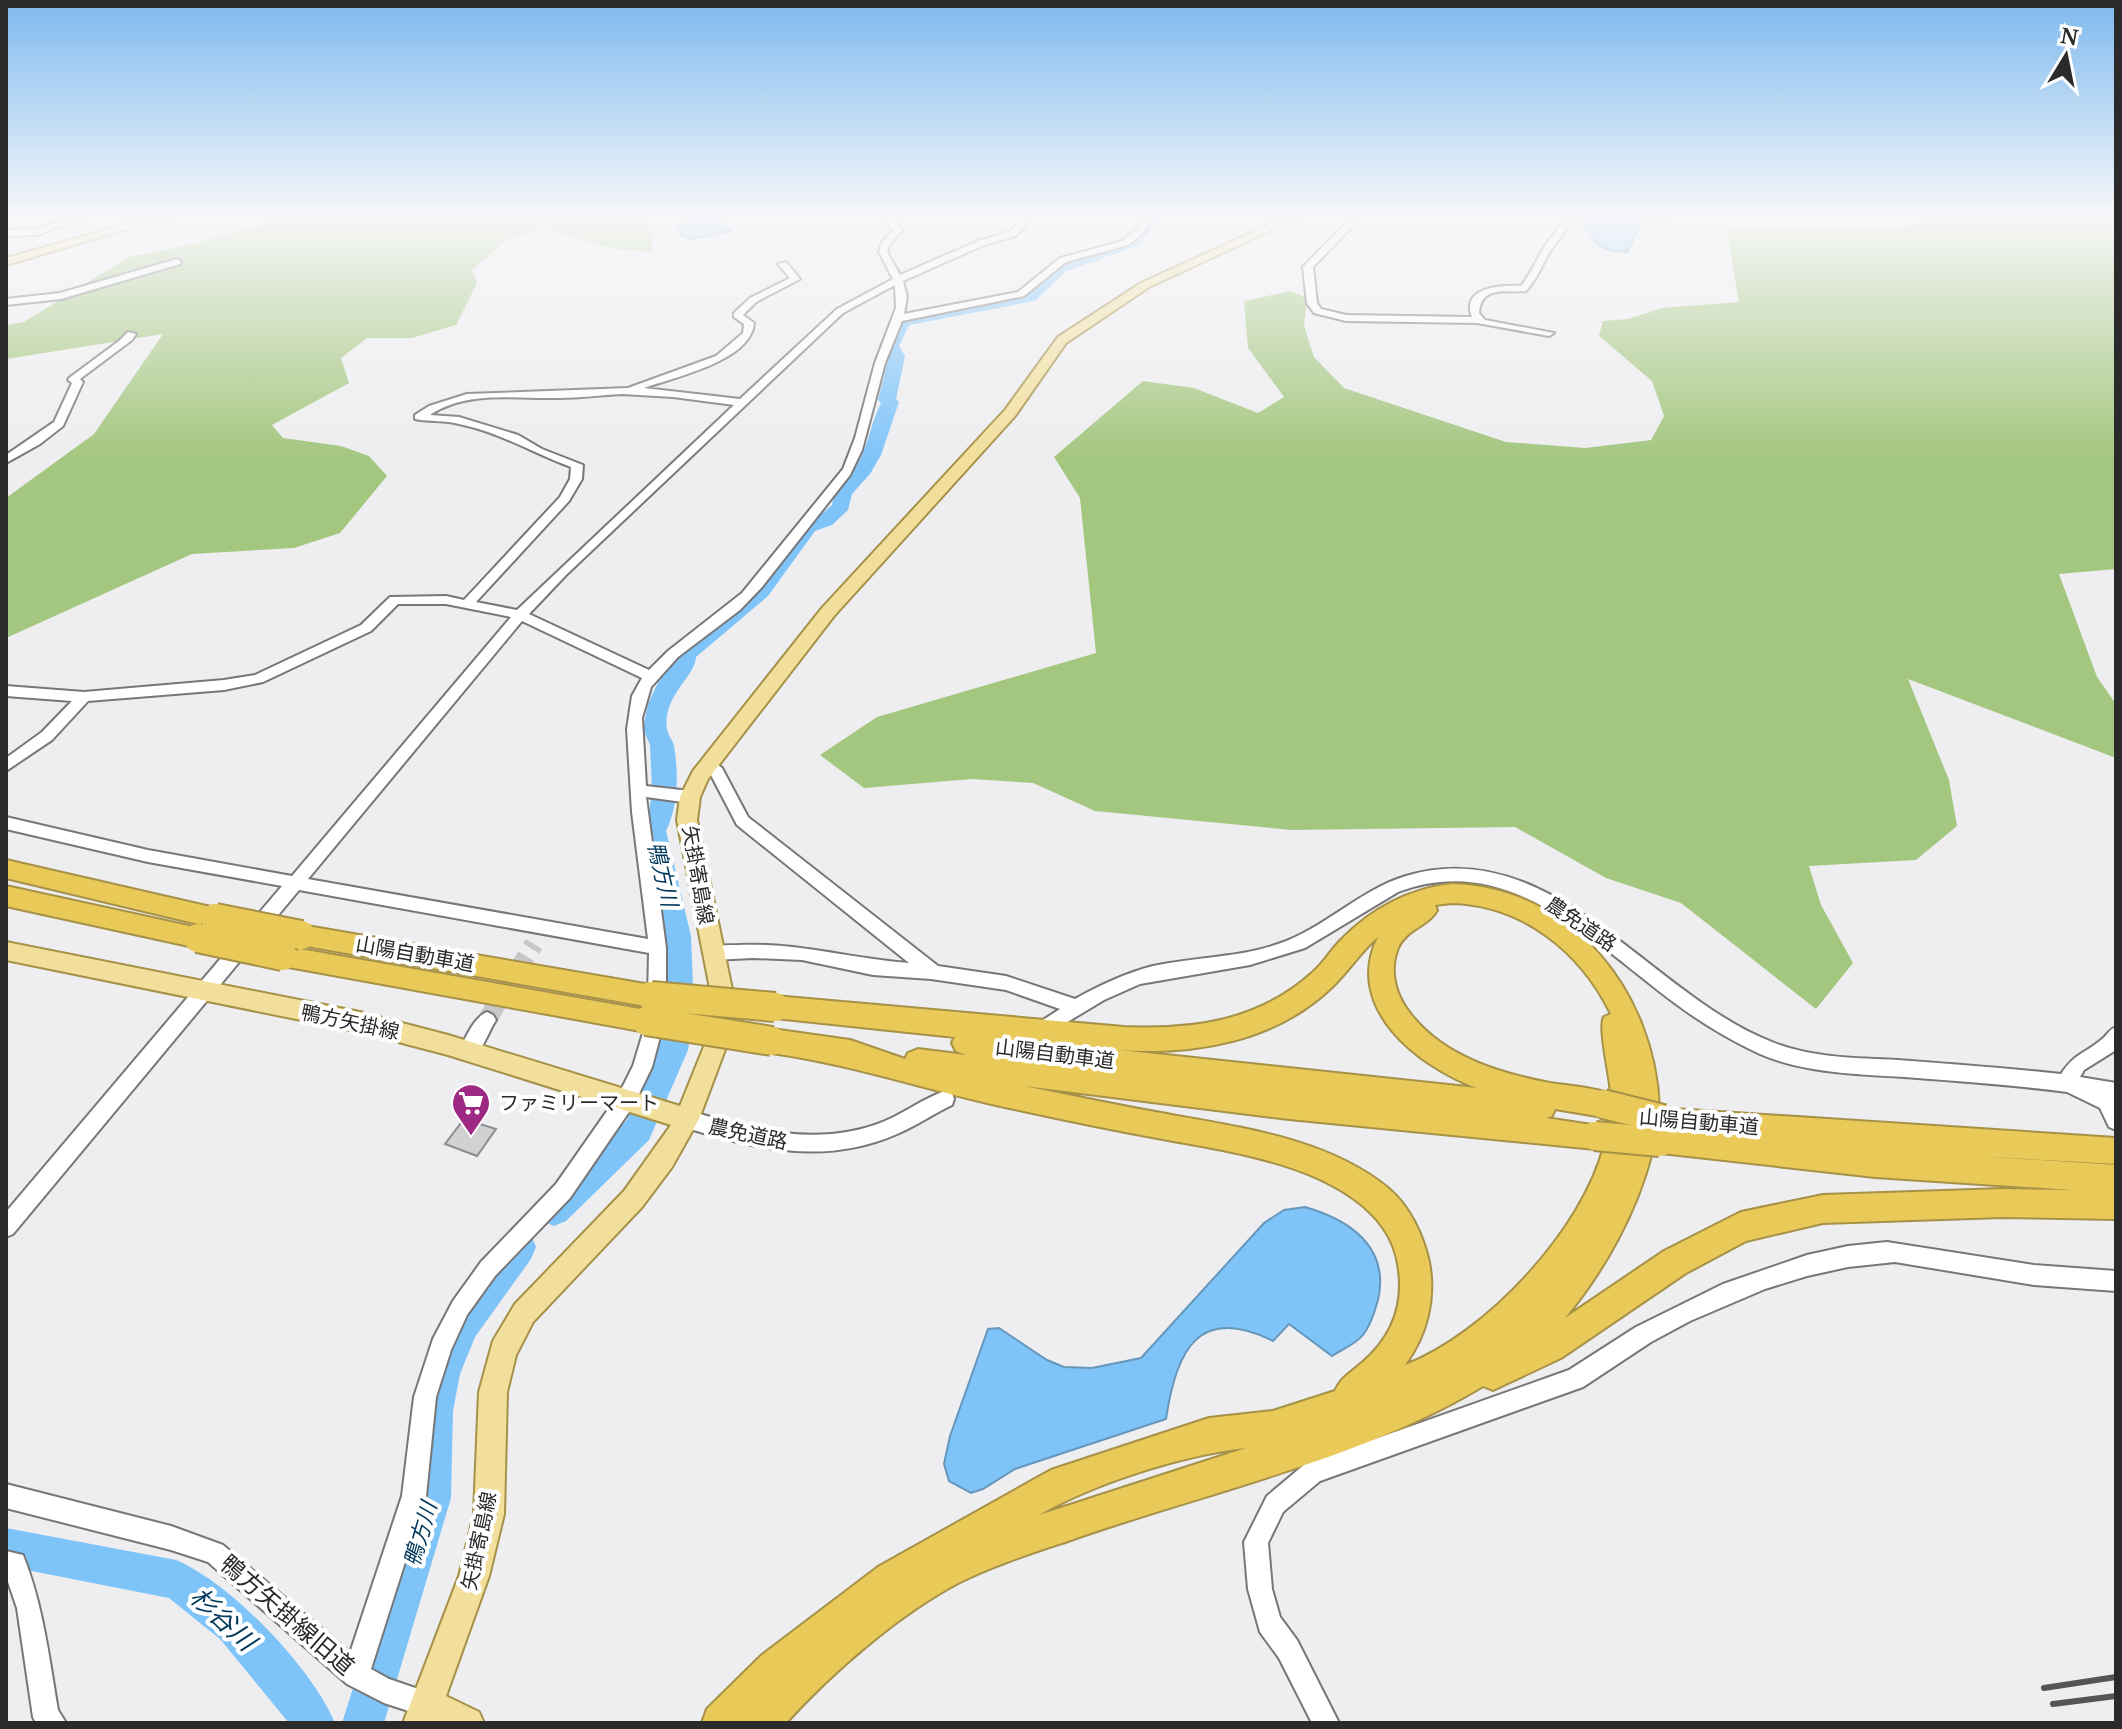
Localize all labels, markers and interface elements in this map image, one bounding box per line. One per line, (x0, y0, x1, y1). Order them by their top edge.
north arrow (2026, 16, 2106, 96)
text: N (2059, 19, 2081, 52)
street label: 矢掛寄島線 (677, 823, 720, 926)
water label: 鴨方川 (642, 838, 686, 911)
street label: 農免道路 (1541, 890, 1622, 957)
street label: 山陽自動車道 (354, 930, 477, 977)
street label: 鴨方矢掛線 (298, 998, 402, 1045)
street label: 山陽自動車道 (994, 1033, 1116, 1074)
supermarket icon: ファミリーマート (450, 1082, 492, 1137)
place label: ファミリーマート (499, 1089, 659, 1116)
street label: 山陽自動車道 (1638, 1103, 1760, 1140)
street label: 農免道路 (706, 1112, 790, 1155)
street label: 矢掛寄島線 (455, 1489, 502, 1593)
water label: 鴨方川 (396, 1496, 443, 1570)
street label: 鴨方矢掛線旧道 (214, 1546, 362, 1681)
water label: 杉谷川 (183, 1579, 267, 1660)

